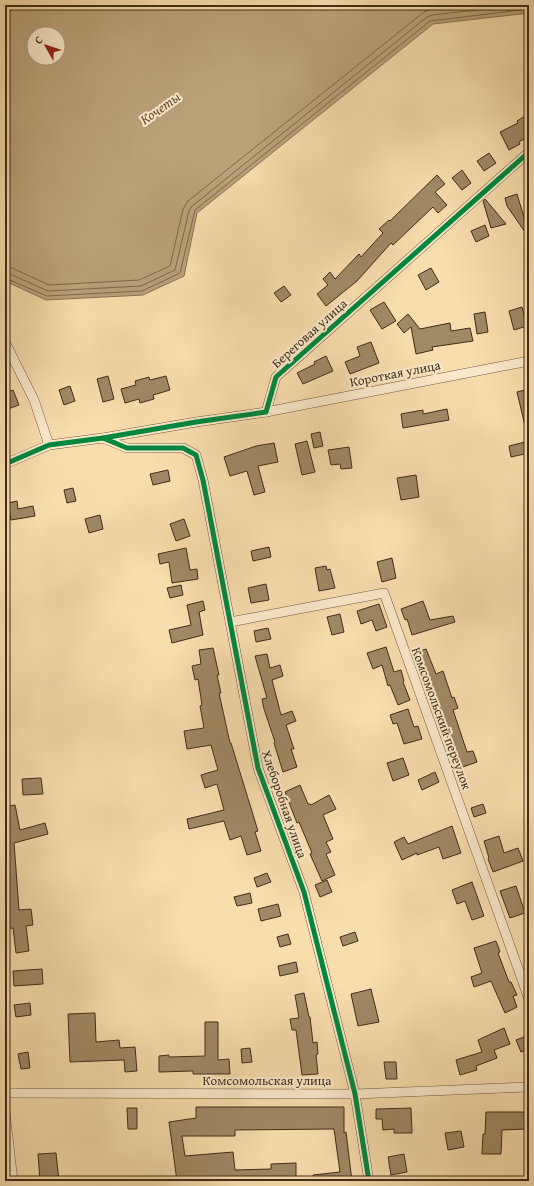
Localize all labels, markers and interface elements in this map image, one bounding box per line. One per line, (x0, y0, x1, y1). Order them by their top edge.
north arrow (26, 26, 66, 66)
text: С (30, 32, 46, 47)
water label: Кочеты (136, 87, 184, 129)
street label: Береговая улица (267, 294, 352, 372)
street label: Короткая улица (348, 355, 443, 392)
street label: Комсомольский переулок (407, 644, 476, 792)
street label: Хлеборобная улица (257, 748, 312, 862)
street label: Комсомольская улица (203, 1071, 332, 1090)

